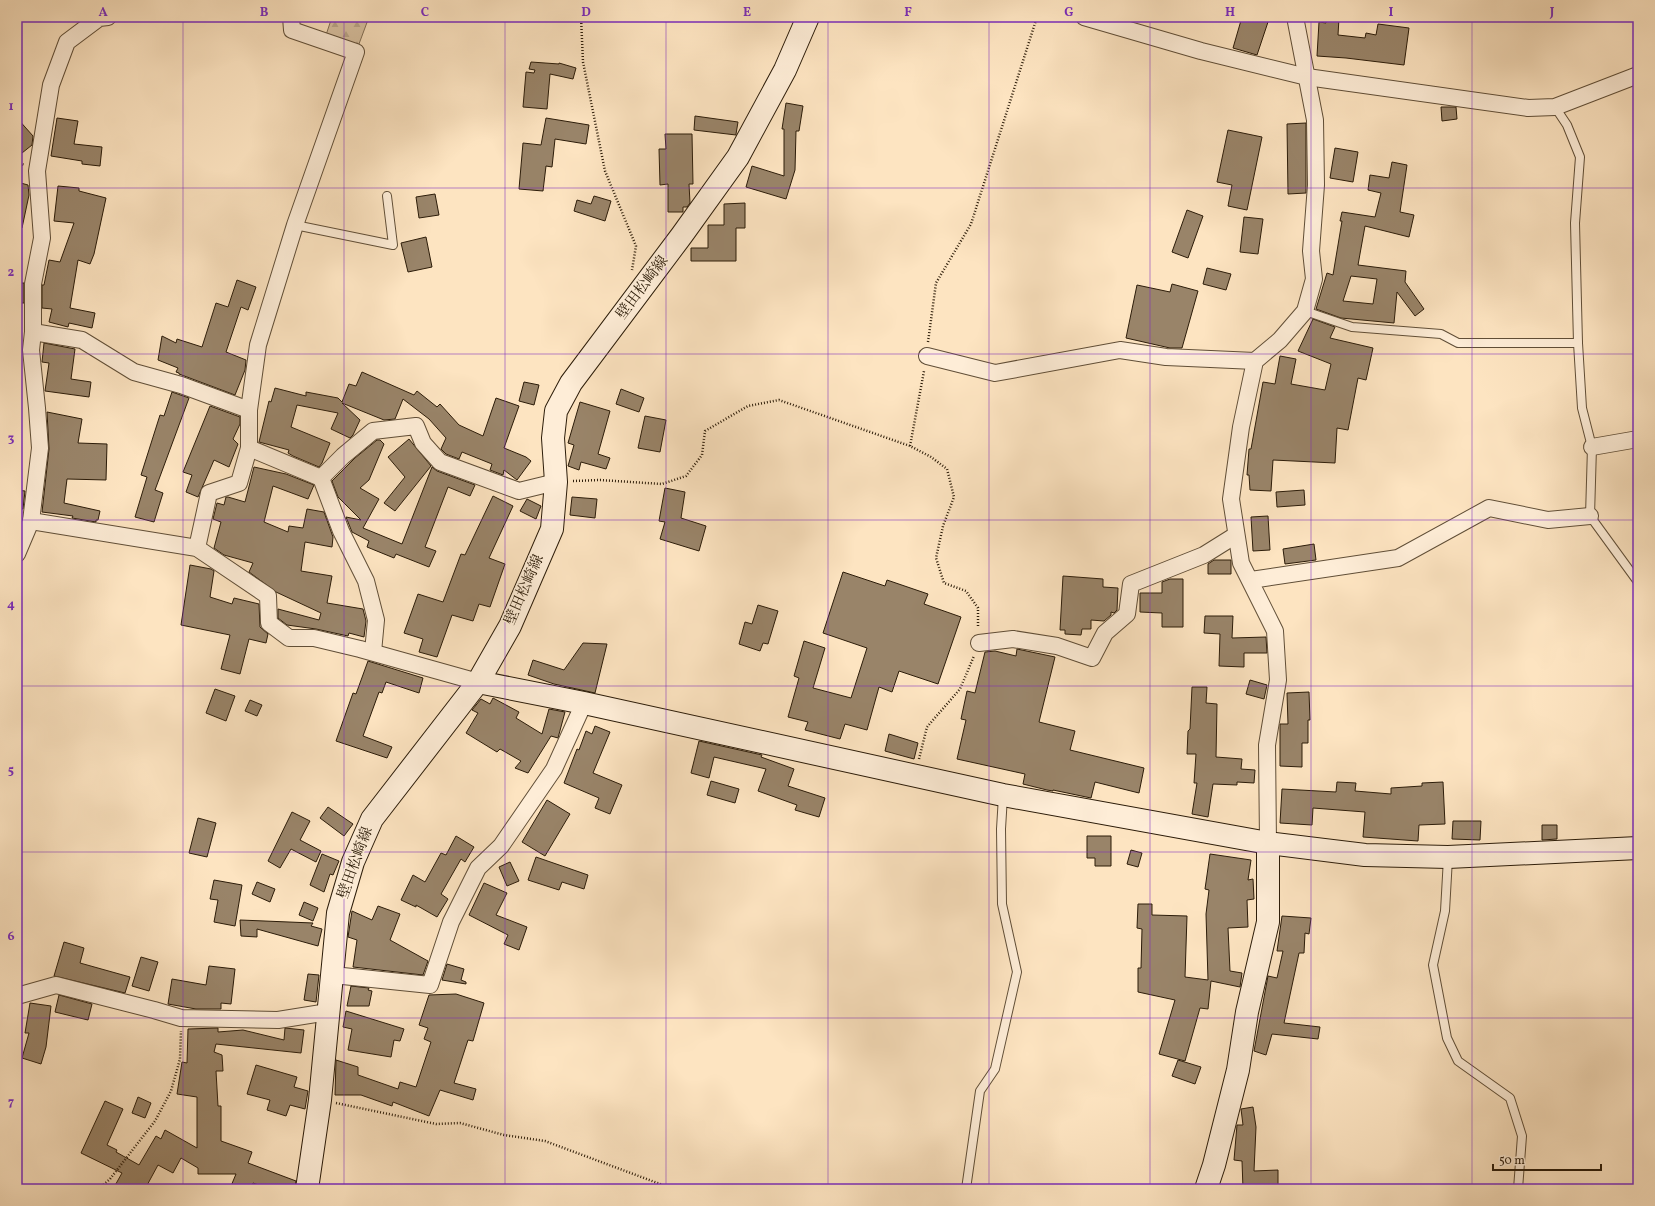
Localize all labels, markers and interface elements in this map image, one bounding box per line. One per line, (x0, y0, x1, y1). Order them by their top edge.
text: A (98, 4, 108, 22)
text: B (260, 4, 269, 22)
text: C (421, 4, 429, 22)
text: D (581, 4, 591, 22)
text: E (743, 4, 751, 22)
text: F (904, 4, 912, 22)
text: G (1064, 4, 1074, 22)
text: H (1225, 4, 1235, 22)
text: I (1389, 4, 1394, 22)
text: J (1549, 4, 1555, 22)
text: 1 (8, 98, 14, 116)
street label: 壁田松崎線 (612, 252, 674, 324)
text: 2 (8, 264, 15, 282)
text: 3 (8, 430, 15, 448)
street label: 壁田松崎線 (500, 551, 550, 629)
text: 4 (7, 596, 15, 614)
text: 5 (8, 762, 14, 780)
street label: 壁田松崎線 (333, 824, 379, 902)
text: 6 (7, 928, 15, 946)
text: 7 (8, 1094, 14, 1112)
scale bar (1493, 1146, 1601, 1172)
text: 50 m (1499, 1153, 1525, 1169)

